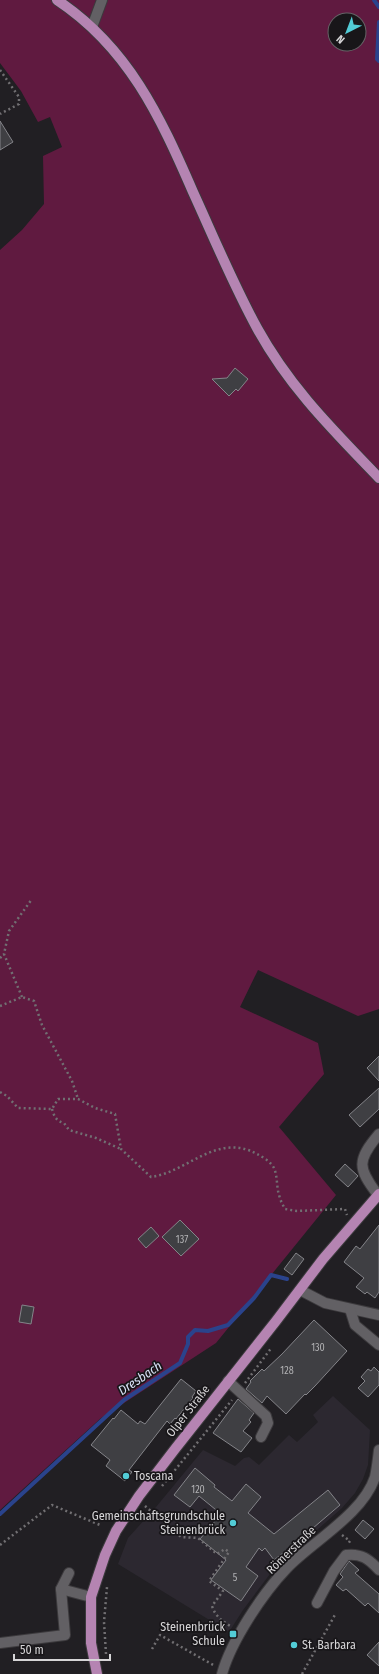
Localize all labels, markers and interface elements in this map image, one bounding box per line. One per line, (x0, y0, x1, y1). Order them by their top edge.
north arrow (327, 12, 367, 52)
text: N (334, 32, 347, 46)
house number: 137 (176, 1234, 188, 1246)
house number: 130 (311, 1342, 325, 1354)
water label: Dresbach (115, 1358, 165, 1398)
house number: 128 (280, 1365, 294, 1377)
street label: Olper Straße (163, 1382, 213, 1440)
place label: Toscana (134, 1469, 174, 1483)
marker: Toscana (121, 1471, 131, 1481)
house number: 120 (191, 1484, 205, 1496)
place label: Gemeinschaftsgrundschule Steinenbrück (92, 1509, 225, 1537)
marker: Gemeinschaftsgrundschule Steinenbrück (228, 1518, 238, 1528)
street label: Römerstraße (263, 1523, 319, 1577)
house number: 5 (233, 1572, 238, 1584)
place label: Steinenbrück Schule (160, 1620, 225, 1648)
marker: Steinenbrück Schule (228, 1629, 238, 1639)
scale bar (14, 1636, 110, 1662)
place label: St. Barbara (302, 1638, 356, 1652)
marker: St. Barbara (289, 1640, 299, 1650)
text: 50 m (20, 1643, 44, 1657)

